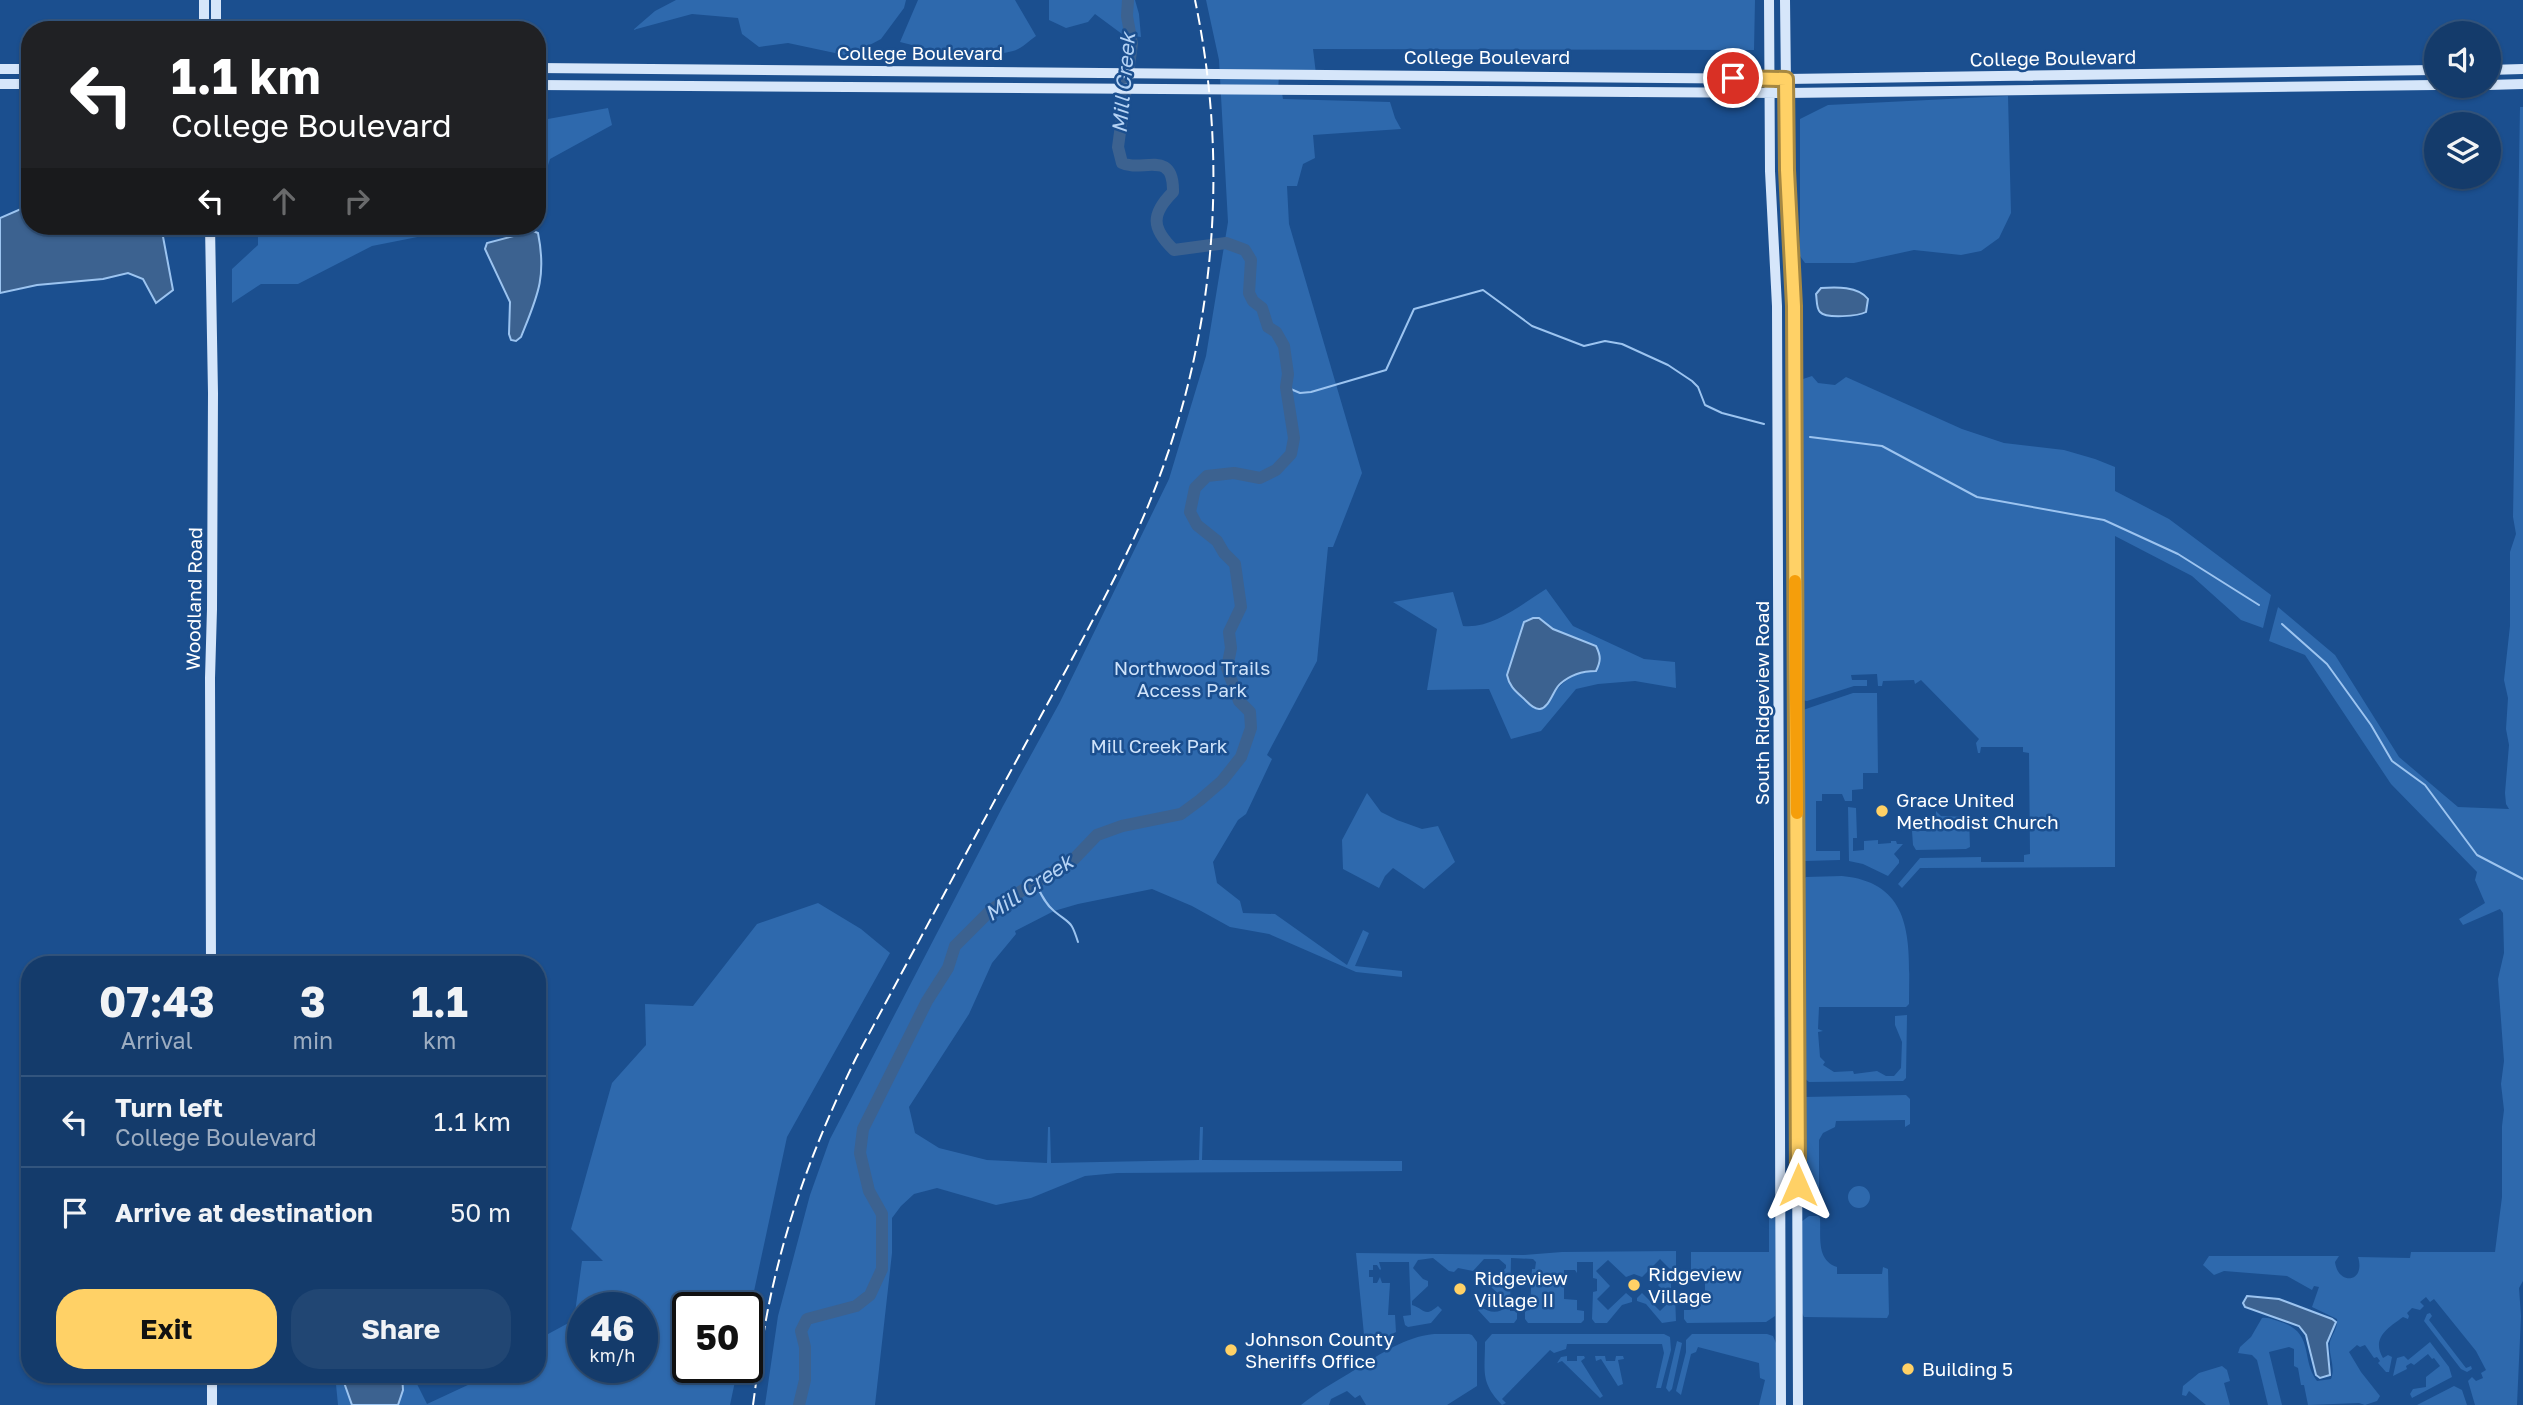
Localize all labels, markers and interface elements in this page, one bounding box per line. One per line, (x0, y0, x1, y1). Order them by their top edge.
map controls (2424, 21, 2501, 189)
button: sound (2424, 21, 2501, 98)
water label: Mill Creek (1106, 29, 1141, 134)
street label: College Boulevard (837, 41, 1003, 64)
street label: College Boulevard (1404, 45, 1570, 68)
street label: College Boulevard (1969, 45, 2136, 70)
text: 1.1 km (171, 46, 321, 105)
pin (1703, 48, 1763, 108)
icon: left (56, 49, 147, 140)
icon: arrive (1714, 59, 1752, 97)
text: College Boulevard (171, 106, 452, 144)
button: layers (2424, 112, 2501, 189)
icon: left (192, 182, 230, 220)
icon: ahead (265, 182, 303, 220)
icon: right (338, 182, 376, 220)
street label: Woodland Road (181, 527, 206, 671)
street label: South Ridgeview Road (1750, 601, 1773, 805)
park label: Northwood Trails Access Park (1114, 656, 1270, 701)
park label: Mill Creek Park (1090, 734, 1228, 757)
place label: Grace United Methodist Church (1896, 788, 2059, 833)
marker: Grace United Methodist Church (1874, 803, 1890, 819)
water label: Mill Creek (979, 847, 1079, 926)
text: 07:43 (99, 976, 215, 1026)
text: 3 (300, 976, 326, 1026)
text: 1.1 (411, 976, 468, 1026)
text: Arrival (121, 1026, 193, 1054)
text: min (293, 1026, 333, 1054)
text: km (423, 1026, 456, 1054)
text: Turn left (115, 1092, 223, 1123)
icon: left (56, 1103, 94, 1141)
text: 1.1 km (434, 1106, 511, 1137)
text: College Boulevard (115, 1123, 317, 1151)
position arrow (1761, 1148, 1835, 1222)
icon: arrive (56, 1194, 94, 1232)
text: Arrive at destination (115, 1197, 373, 1228)
text: 50 m (450, 1197, 511, 1228)
place label: Ridgeview Village (1648, 1262, 1742, 1307)
place label: Ridgeview Village II (1474, 1266, 1568, 1311)
marker: Ridgeview Village (1626, 1277, 1642, 1293)
marker: Ridgeview Village II (1452, 1281, 1468, 1297)
button: Exit (56, 1289, 277, 1369)
button: Share (291, 1289, 511, 1369)
speed limit sign: 50 (672, 1292, 763, 1383)
text: 46 (590, 1307, 635, 1349)
place label: Johnson County Sheriffs Office (1245, 1327, 1395, 1372)
marker: Johnson County Sheriffs Office (1223, 1342, 1239, 1358)
text: km/h (590, 1344, 635, 1366)
place label: Building 5 (1922, 1357, 2013, 1380)
marker: Building 5 (1900, 1361, 1916, 1377)

